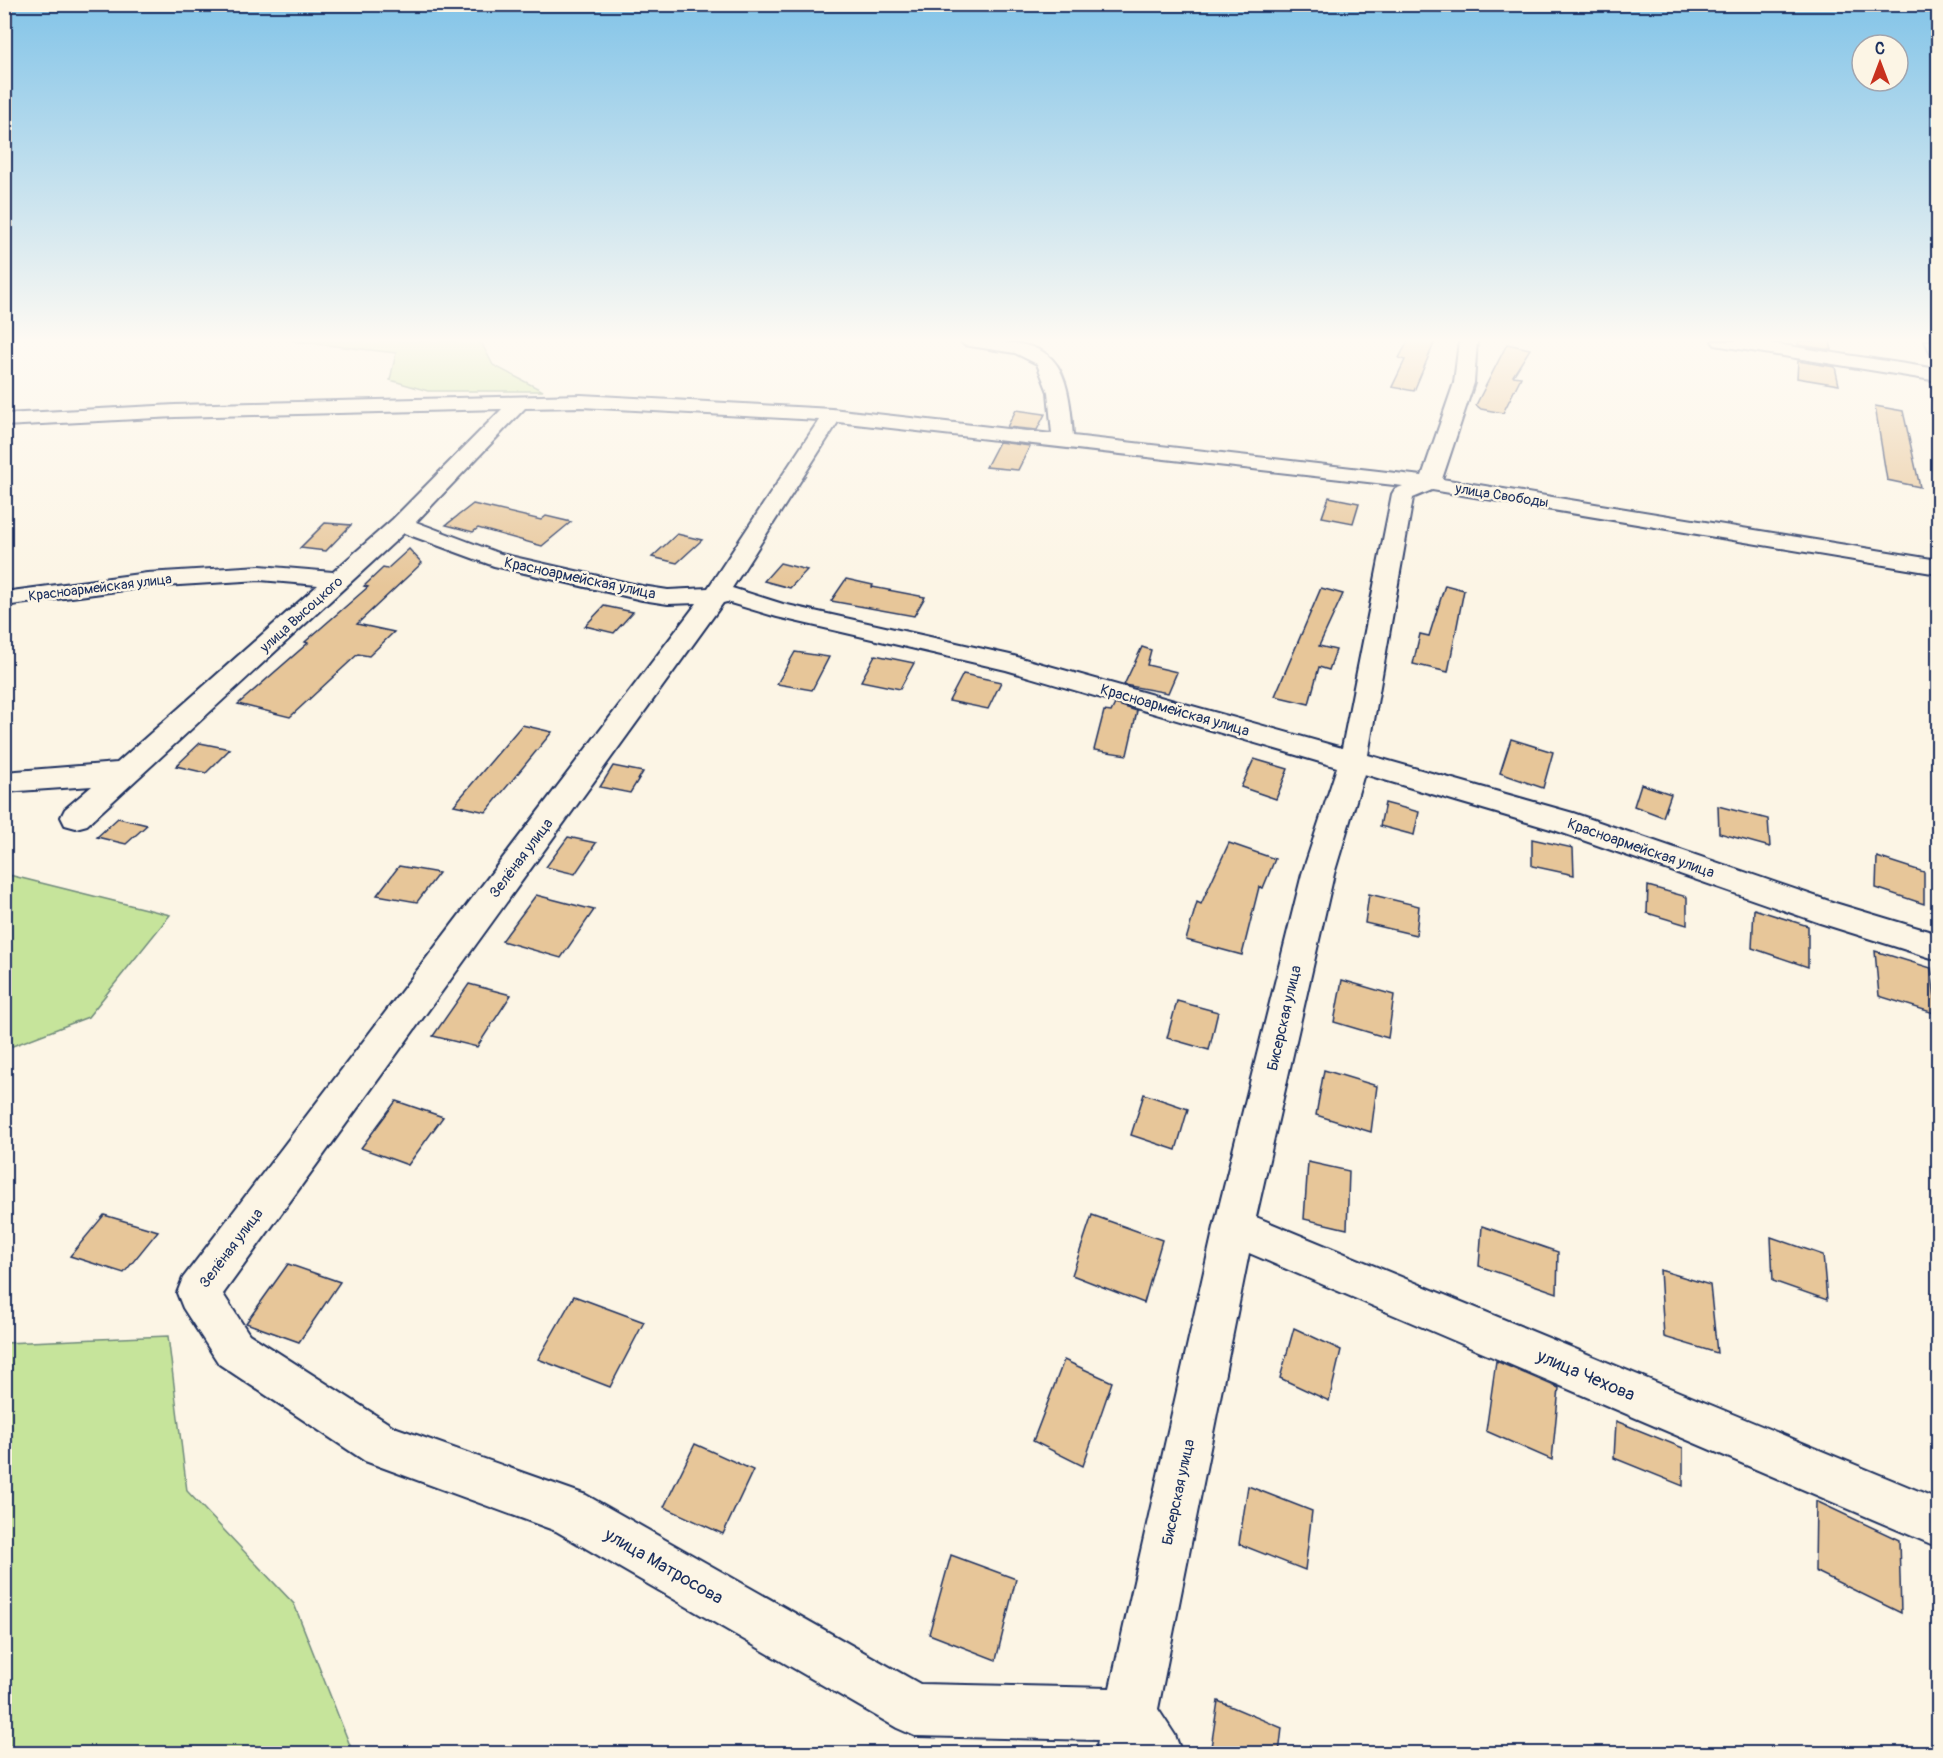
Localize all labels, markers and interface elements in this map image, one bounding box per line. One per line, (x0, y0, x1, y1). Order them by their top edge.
north arrow (1850, 33, 1910, 93)
text: С (1875, 39, 1885, 59)
street label: улица Свободы (1453, 480, 1550, 511)
street label: Красноармейская улица (502, 553, 657, 604)
street label: Красноармейская улица (28, 570, 173, 605)
street label: улица Высоцкого (256, 573, 346, 657)
street label: Красноармейская улица (1098, 680, 1252, 741)
street label: Красноармейская улица (1565, 814, 1717, 883)
street label: Зелёная улица (485, 815, 557, 902)
street label: Бисерская улица (1263, 963, 1306, 1073)
street label: Зелёная улица (195, 1205, 267, 1292)
street label: улица Чехова (1532, 1344, 1638, 1406)
street label: Бисерская улица (1158, 1437, 1199, 1547)
street label: улица Матросова (599, 1523, 727, 1610)

